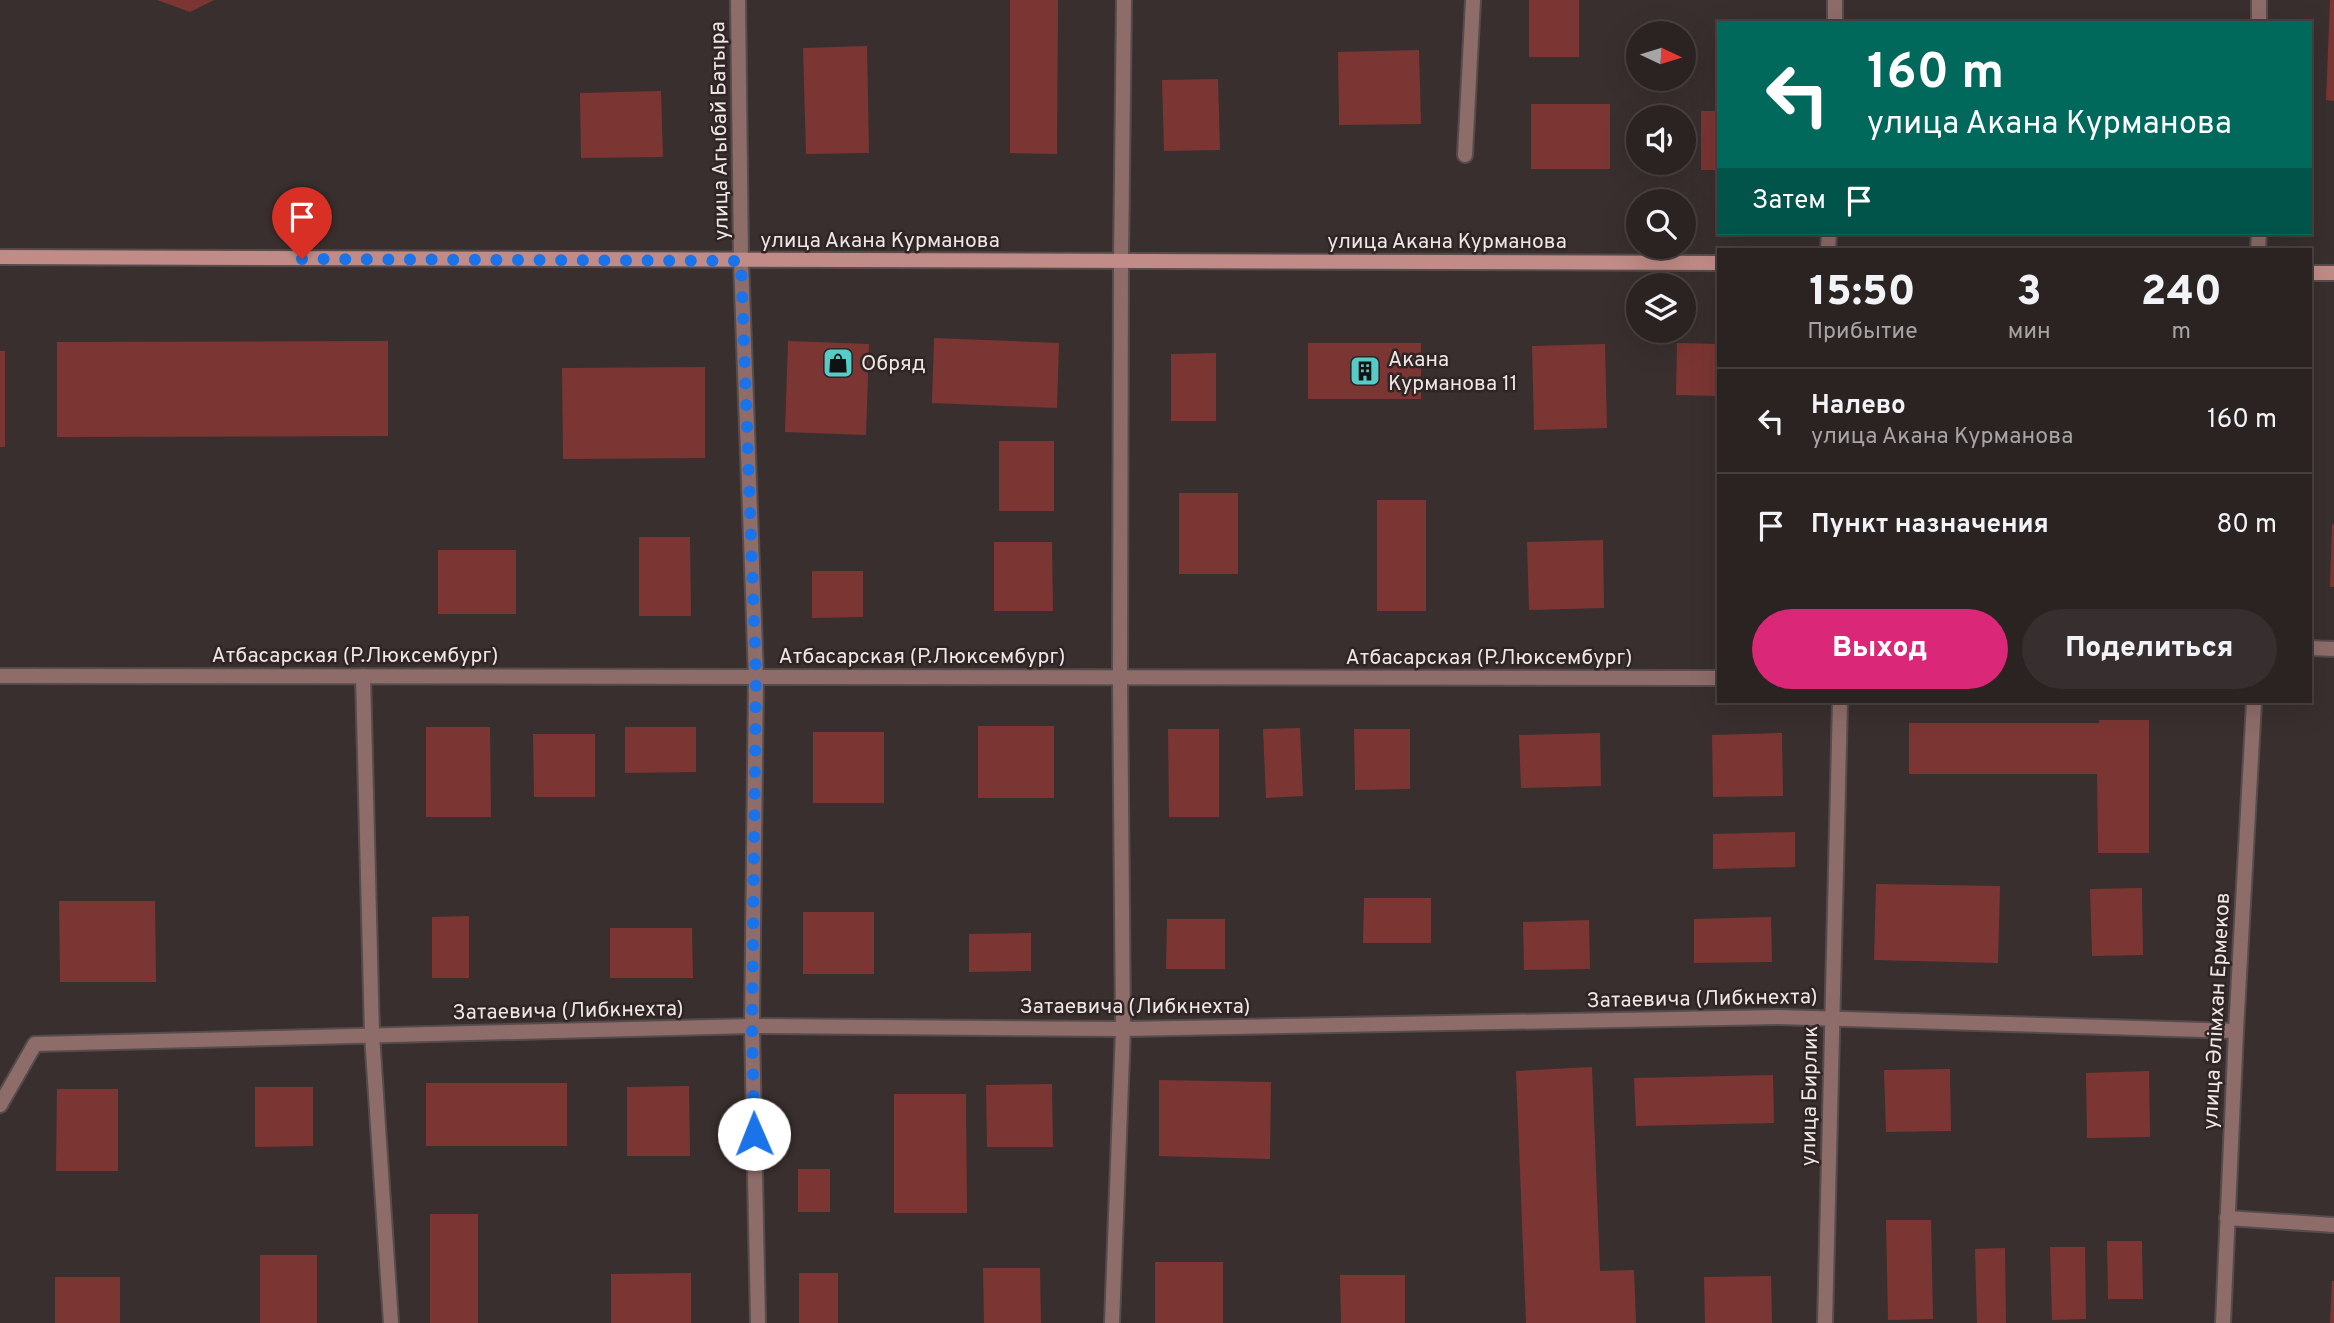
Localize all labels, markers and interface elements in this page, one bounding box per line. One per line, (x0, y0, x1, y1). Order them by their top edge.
street label: улица Агыбай Батыра (705, 21, 736, 241)
north arrow (1626, 21, 1696, 91)
map controls (1626, 21, 1696, 343)
text: 160 m (1867, 44, 2004, 106)
icon: left (1752, 49, 1843, 140)
button: sound (1626, 105, 1696, 175)
text: улица Акана Курманова (1867, 105, 2232, 145)
icon: arrive (1840, 182, 1878, 220)
text: Затем (1752, 185, 1826, 218)
pin (272, 187, 332, 259)
button: search (1626, 189, 1696, 259)
icon: arrive (283, 198, 321, 236)
street label: улица Акана Курманова (760, 228, 1000, 255)
street label: улица Акана Курманова (1327, 229, 1567, 256)
text: 15:50 (1809, 267, 1916, 320)
text: 3 (2017, 267, 2042, 320)
text: 240 (2141, 267, 2222, 320)
button: layers (1626, 273, 1696, 343)
text: Прибытие (1807, 318, 1918, 347)
text: мин (2008, 318, 2051, 347)
text: m (2172, 318, 2191, 347)
shop icon: Обряд (821, 346, 855, 380)
place label: Акана Курманова 11 (1388, 347, 1518, 398)
place label: Обряд (861, 351, 926, 378)
building icon: Акана Курманова 11 (1348, 354, 1382, 388)
text: Налево (1811, 390, 1906, 423)
icon: left (1752, 402, 1790, 440)
text: 160 m (2207, 404, 2277, 437)
text: улица Акана Курманова (1811, 423, 2073, 452)
icon: arrive (1752, 507, 1790, 545)
text: Пункт назначения (1811, 509, 2049, 542)
text: 80 m (2217, 509, 2277, 542)
button: Выход (1752, 609, 2008, 689)
button: Поделиться (2022, 609, 2277, 689)
street label: Атбасарская (Р.Люксембург) (212, 643, 498, 670)
street label: Атбасарская (Р.Люксембург) (779, 644, 1065, 671)
street label: Атбасарская (Р.Люксембург) (1346, 645, 1632, 672)
street label: улица Әлімхан Ермеков (2198, 892, 2237, 1130)
street label: Затаевича (Либкнехта) (1586, 984, 1818, 1015)
street label: Затаевича (Либкнехта) (1019, 994, 1251, 1021)
street label: Затаевича (Либкнехта) (452, 996, 684, 1027)
street label: улица Бирлик (1796, 1025, 1825, 1167)
position arrow (717, 1097, 791, 1171)

